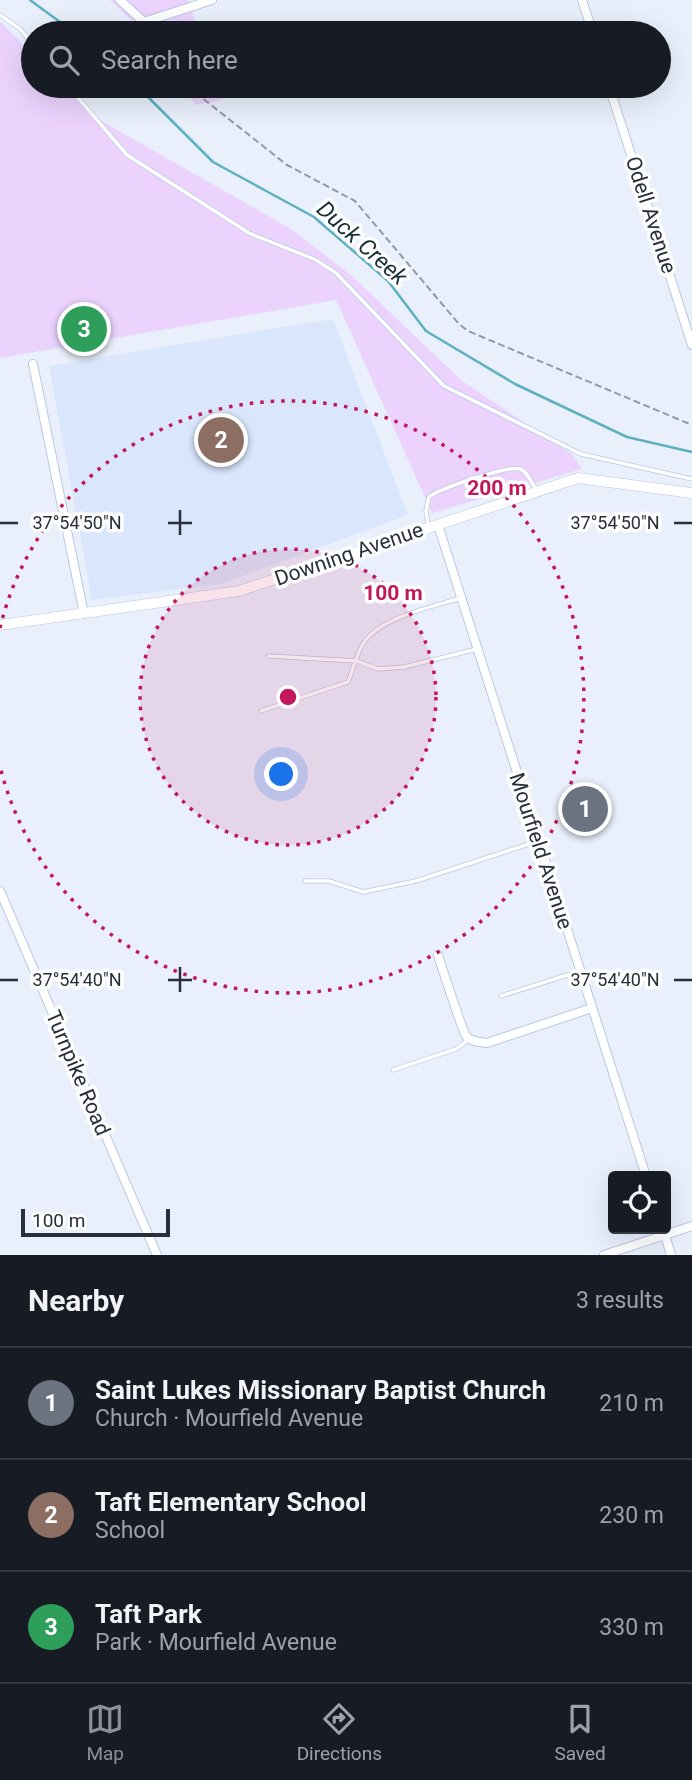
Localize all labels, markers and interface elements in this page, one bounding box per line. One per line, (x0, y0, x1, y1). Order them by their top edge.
search box (21, 21, 671, 98)
icon: search (45, 41, 83, 79)
text: Search here (101, 45, 238, 75)
street label: Odell Avenue (621, 154, 681, 276)
water label: Duck Creek (311, 195, 413, 291)
pin: 3 (61, 303, 107, 355)
pin: 2 (198, 414, 244, 466)
text: 200 m (467, 476, 527, 500)
text: 37°54'50"N (32, 512, 122, 533)
text: 37°54'50"N (570, 512, 660, 533)
street label: Downing Avenue (272, 517, 426, 591)
text: 100 m (363, 581, 423, 605)
centre of rings (276, 685, 300, 709)
your location (264, 757, 298, 791)
street label: Mourfield Avenue (504, 770, 578, 932)
pin: 1 (562, 783, 608, 835)
text: 37°54'40"N (32, 969, 122, 990)
text: 37°54'40"N (570, 969, 660, 990)
street label: Turnpike Road (41, 1007, 115, 1139)
map controls (608, 1171, 671, 1234)
button: locate (608, 1171, 671, 1234)
scale bar (21, 1206, 170, 1238)
text: 100 m (32, 1209, 85, 1232)
text: Nearby (28, 1283, 124, 1318)
text: 3 results (576, 1287, 664, 1314)
text: Saint Lukes Missionary Baptist Church (95, 1375, 546, 1405)
text: 1 (44, 1390, 58, 1417)
text: 210 m (599, 1390, 664, 1417)
text: Church · Mourfield Avenue (95, 1405, 363, 1432)
text: Taft Elementary School (95, 1487, 367, 1517)
text: 2 (44, 1502, 58, 1529)
text: 230 m (599, 1502, 664, 1529)
text: School (95, 1517, 165, 1544)
text: Taft Park (95, 1599, 202, 1629)
text: 3 (44, 1614, 58, 1641)
text: 330 m (599, 1614, 664, 1641)
text: Park · Mourfield Avenue (95, 1629, 337, 1656)
tab: Map (86, 1700, 124, 1765)
tab: Directions (297, 1700, 382, 1765)
tab: Saved (554, 1700, 606, 1765)

